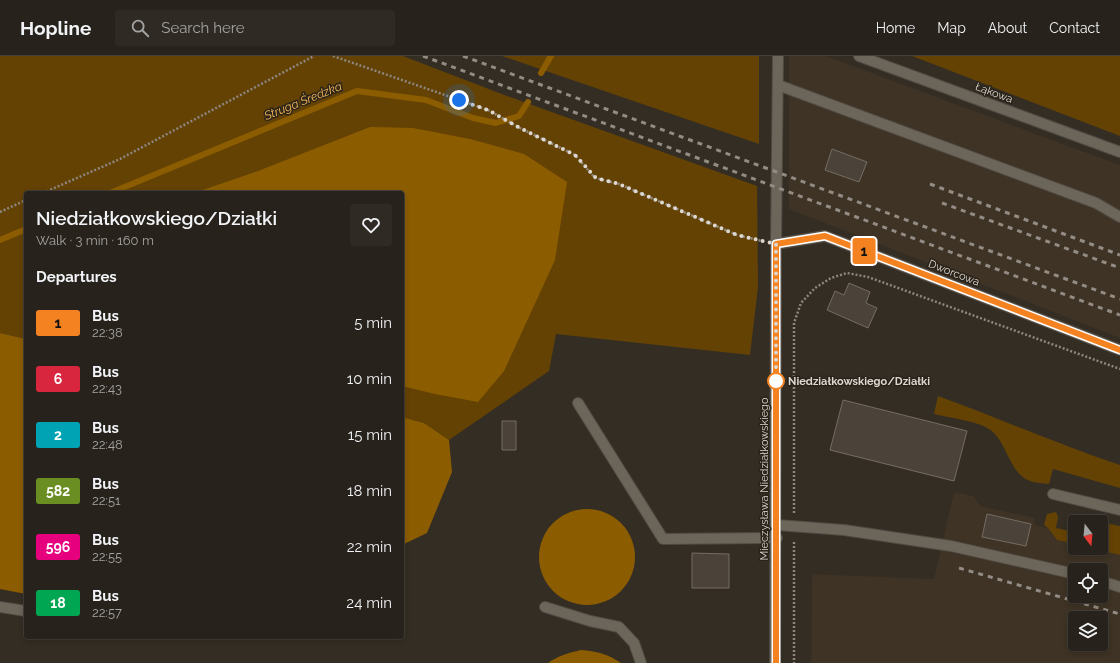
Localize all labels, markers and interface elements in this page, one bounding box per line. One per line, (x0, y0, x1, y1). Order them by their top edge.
search box (115, 10, 395, 46)
text: Hopline (20, 17, 91, 39)
icon: search (129, 17, 151, 39)
text: Search here (161, 19, 245, 37)
text: Home (876, 20, 915, 36)
text: Map (937, 20, 966, 36)
text: About (988, 20, 1027, 36)
text: Contact (1049, 20, 1100, 36)
water label: Struga Średzka (261, 79, 344, 123)
street label: Łąkowa (973, 80, 1015, 106)
your location (449, 90, 469, 110)
button: heart (350, 204, 392, 246)
text: Niedziałkowskiego/Działki (36, 207, 277, 229)
text: Walk · 3 min · 160 m (36, 233, 154, 248)
line badge: 1 (851, 238, 877, 264)
text: 1 (861, 243, 867, 259)
street label: Dworcowa (926, 257, 982, 289)
text: Departures (36, 268, 117, 286)
text: Bus (92, 307, 119, 325)
text: 5 min (354, 314, 392, 332)
text: 1 (55, 315, 61, 331)
text: 22:38 (92, 325, 123, 340)
text: Bus (92, 363, 119, 381)
text: 10 min (347, 370, 392, 388)
text: 6 (54, 371, 62, 387)
marker: Niedziałkowskiego/Działki (767, 372, 785, 390)
place label: Niedziałkowskiego/Działki (788, 375, 930, 388)
text: 22:43 (92, 381, 122, 396)
street label: Mieczysława Niedziałkowskiego (758, 397, 771, 560)
text: Bus (92, 419, 119, 437)
text: 15 min (348, 426, 392, 444)
text: 2 (54, 427, 62, 443)
text: 22:48 (92, 437, 123, 452)
text: Bus (92, 475, 119, 493)
text: 18 min (347, 482, 392, 500)
text: 582 (46, 483, 70, 499)
text: 22:51 (92, 493, 121, 508)
north arrow (1068, 515, 1108, 555)
map controls (1068, 515, 1108, 651)
text: Bus (92, 531, 119, 549)
text: 22 min (347, 538, 392, 556)
text: 596 (46, 539, 70, 555)
text: 22:55 (92, 549, 122, 564)
button: locate (1068, 563, 1108, 603)
text: Bus (92, 587, 119, 605)
text: 24 min (346, 594, 392, 612)
text: 18 (50, 595, 66, 611)
text: 22:57 (92, 605, 122, 620)
button: layers (1068, 611, 1108, 651)

